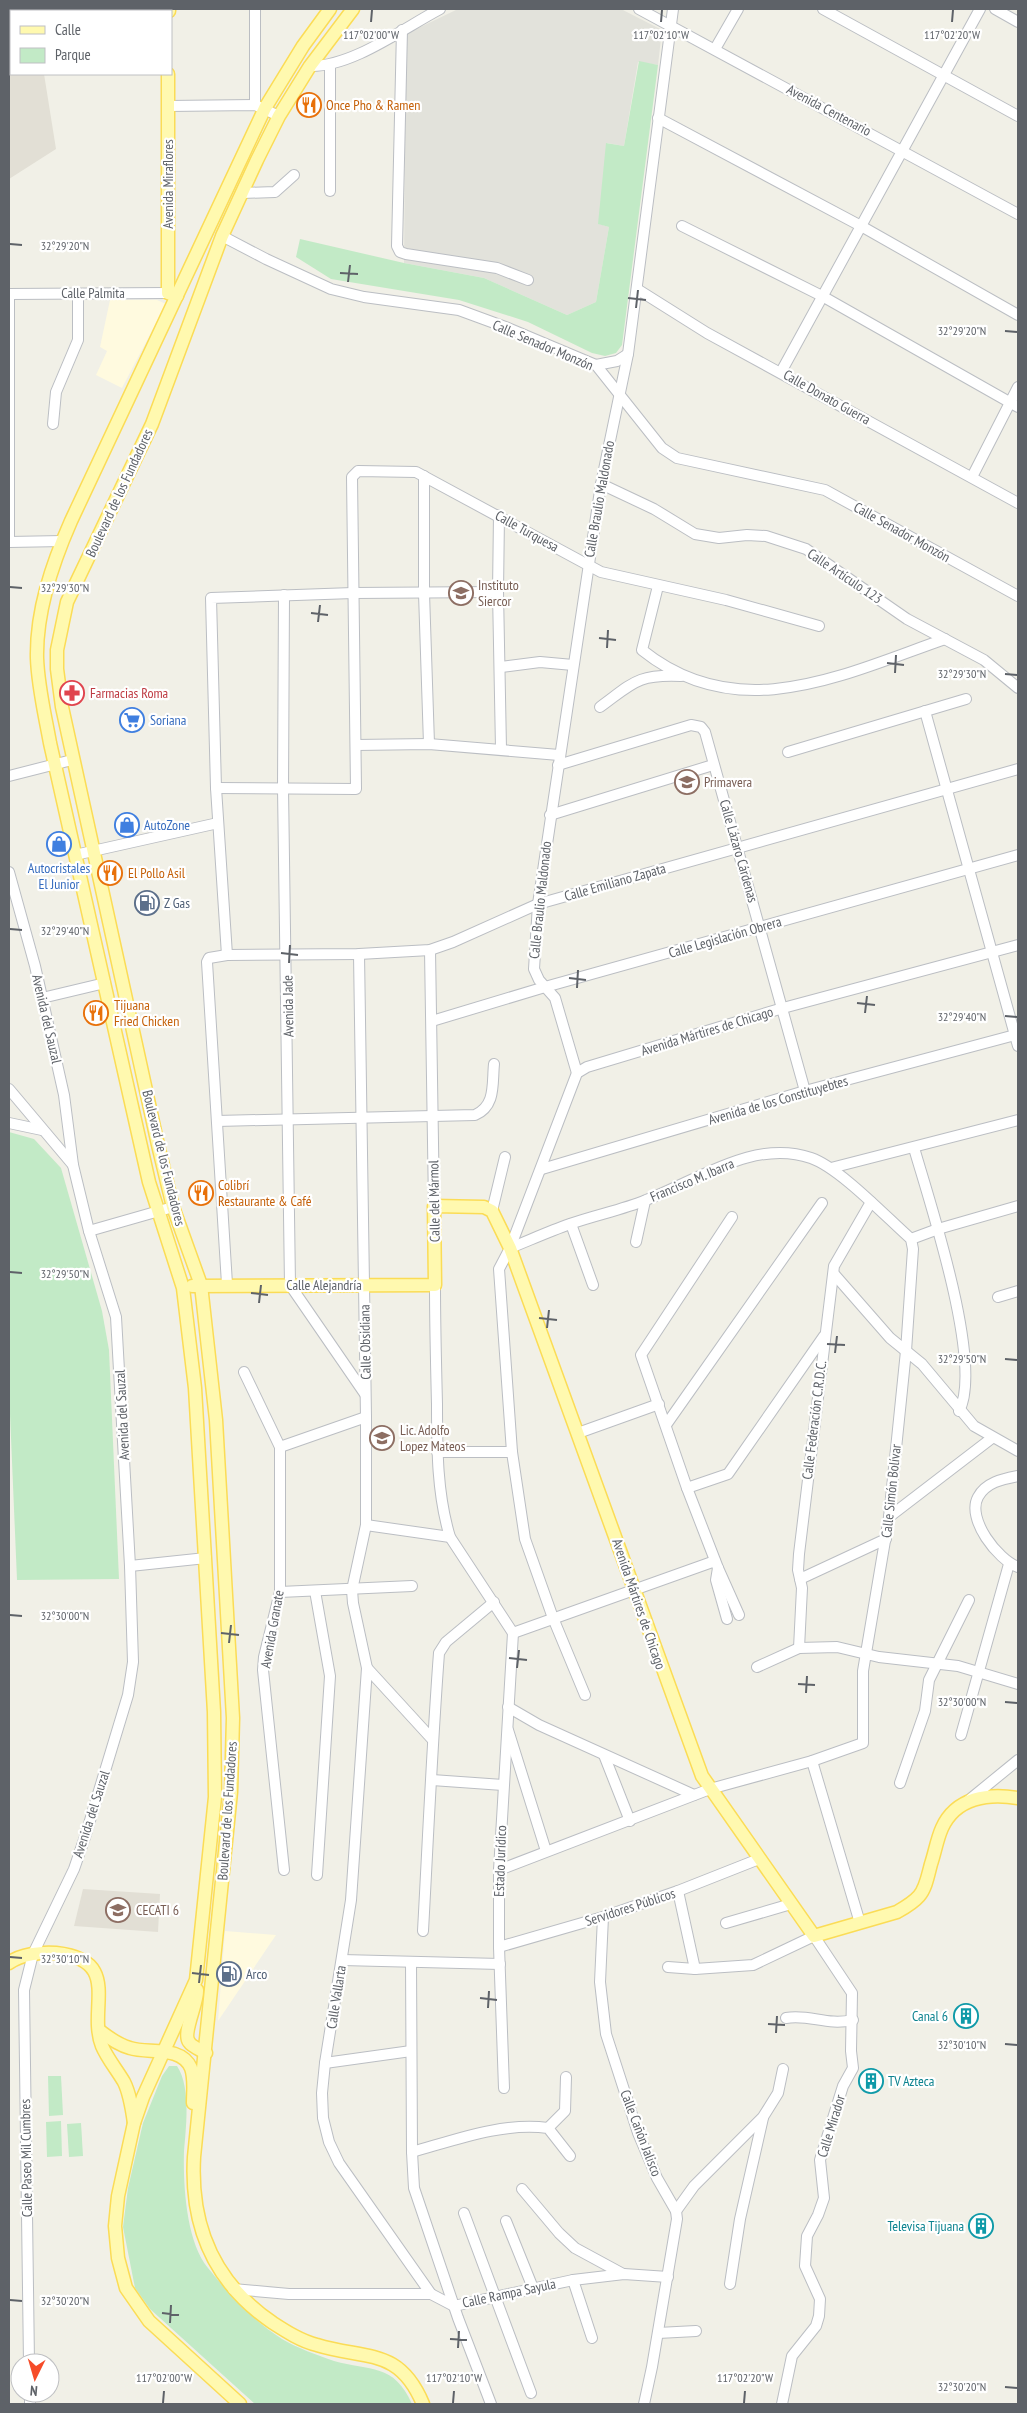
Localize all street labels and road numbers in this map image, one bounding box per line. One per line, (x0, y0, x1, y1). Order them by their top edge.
street label: Avenida Centenario (784, 80, 874, 140)
street label: Avenida Miraflores (159, 139, 177, 229)
street label: Calle Palmita (61, 284, 125, 302)
street label: Calle Senador Monzón (490, 316, 596, 374)
street label: Calle Donato Guerra (780, 366, 874, 428)
street label: Boulevard de los Fundadores (81, 426, 157, 560)
street label: Calle Braulio Maldonado (580, 439, 618, 559)
street label: Calle Senador Monzón (851, 498, 953, 566)
street label: Calle Turquesa (492, 506, 562, 556)
street label: Calle Artículo 123 (804, 544, 886, 608)
street label: Calle Lázaro Cárdenas (716, 797, 762, 905)
street label: Calle Braulio Maldonado (525, 840, 555, 960)
street label: Calle Emiliano Zapata (562, 859, 668, 905)
street label: Calle Legislación Obrera (666, 912, 784, 962)
street label: Avenida del Sauzal (28, 973, 66, 1066)
street label: Avenida Jade (278, 975, 298, 1037)
street label: Avenida Mártires de Chicago (639, 1002, 775, 1060)
street label: Avenida de los Constituyebtes (706, 1071, 850, 1129)
street label: Boulevard de los Fundadores (138, 1088, 190, 1228)
street label: Francisco M. Ibarra (647, 1154, 737, 1206)
street label: Calle del Mármol (424, 1159, 444, 1242)
street label: Calle Alejandría (286, 1276, 362, 1294)
street label: Calle Obsidiana (355, 1304, 375, 1380)
street label: Calle Federación C.R.D.C. (798, 1360, 830, 1480)
street label: Avenida del Sauzal (111, 1368, 133, 1461)
street label: Calle Simón Bolívar (877, 1443, 905, 1539)
street label: Avenida Mártires de Chicago (608, 1536, 670, 1672)
street label: Avenida Granate (256, 1588, 288, 1669)
street label: Boulevard de los Fundadores (213, 1741, 241, 1881)
street label: Avenida del Sauzal (68, 1767, 114, 1860)
street label: Estado Jurídico (490, 1825, 510, 1897)
street label: Servidores Públicos (583, 1884, 678, 1930)
street label: Calle Vallarta (322, 1964, 350, 2030)
street label: Calle Cañón Jalisco (616, 2087, 666, 2179)
street label: Calle Mirador (813, 2092, 849, 2159)
street label: Calle Paseo Mil Cumbres (16, 2099, 36, 2217)
street label: Calle Rampa Sayula (461, 2274, 557, 2312)

